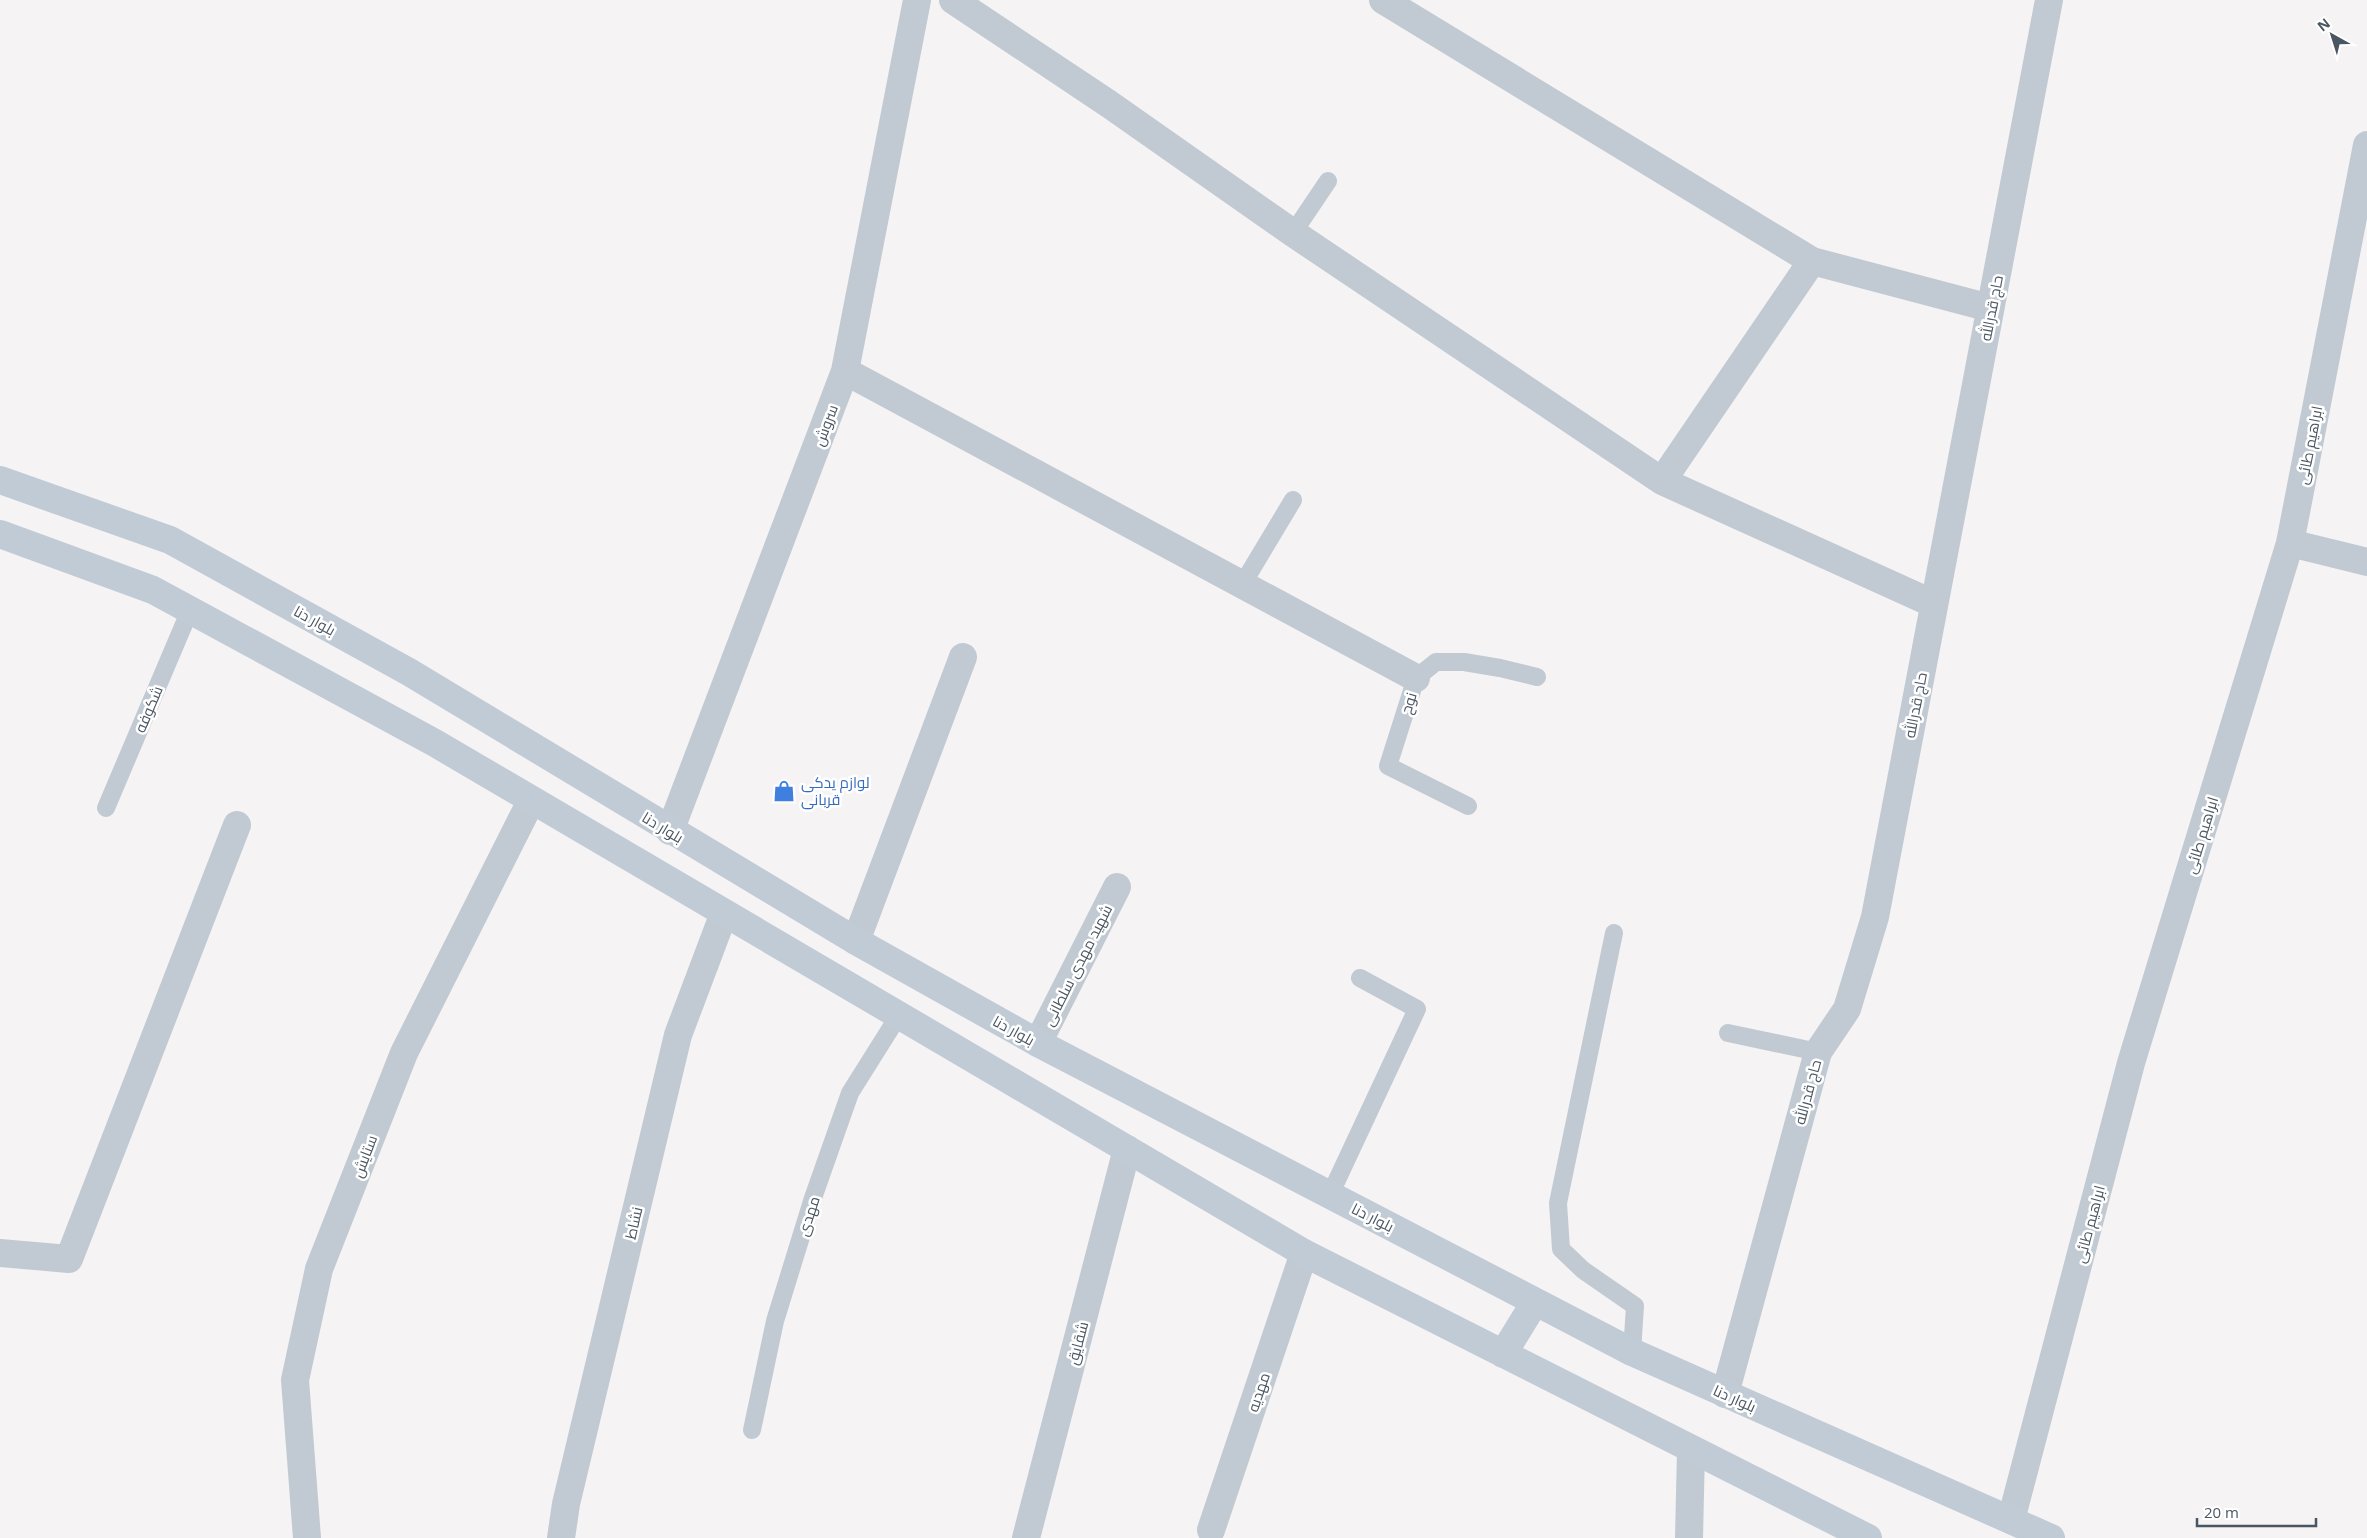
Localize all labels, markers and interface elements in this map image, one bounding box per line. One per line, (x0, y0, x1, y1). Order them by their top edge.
north arrow (2307, 10, 2357, 60)
text: N (2313, 14, 2334, 35)
street label: حاج قدرالله (1975, 274, 2009, 343)
street label: سروش (808, 401, 843, 449)
street label: ابراهیم طائی (2292, 404, 2327, 486)
street label: بلوار دنا (291, 600, 339, 640)
street label: حاج قدرالله (1899, 671, 1933, 740)
street label: شکوفه (129, 683, 167, 735)
street label: نوح (1395, 690, 1423, 717)
place label: لوازم یدکی قربانی (801, 772, 870, 810)
shop icon: لوازم یدکی قربانی (771, 778, 797, 804)
street label: ابراهیم طائی (2180, 794, 2223, 876)
street label: بلوار دنا (639, 807, 687, 847)
street label: شهید مهدی سلطانی (1038, 901, 1117, 1029)
street label: بلوار دنا (990, 1010, 1038, 1050)
street label: حاج قدرالله (1789, 1057, 1827, 1127)
street label: ستایش (347, 1132, 382, 1180)
street label: ابراهیم طائی (2069, 1183, 2110, 1265)
street label: مهدی (792, 1193, 825, 1239)
street label: بلوار دنا (1348, 1198, 1398, 1236)
street label: نشاط (620, 1205, 646, 1241)
street label: شقایق (1062, 1319, 1093, 1367)
street label: مهدیه (1242, 1370, 1275, 1415)
street label: بلوار دنا (1710, 1380, 1760, 1416)
scale bar (2197, 1496, 2316, 1528)
text: 20 m (2204, 1502, 2239, 1522)

